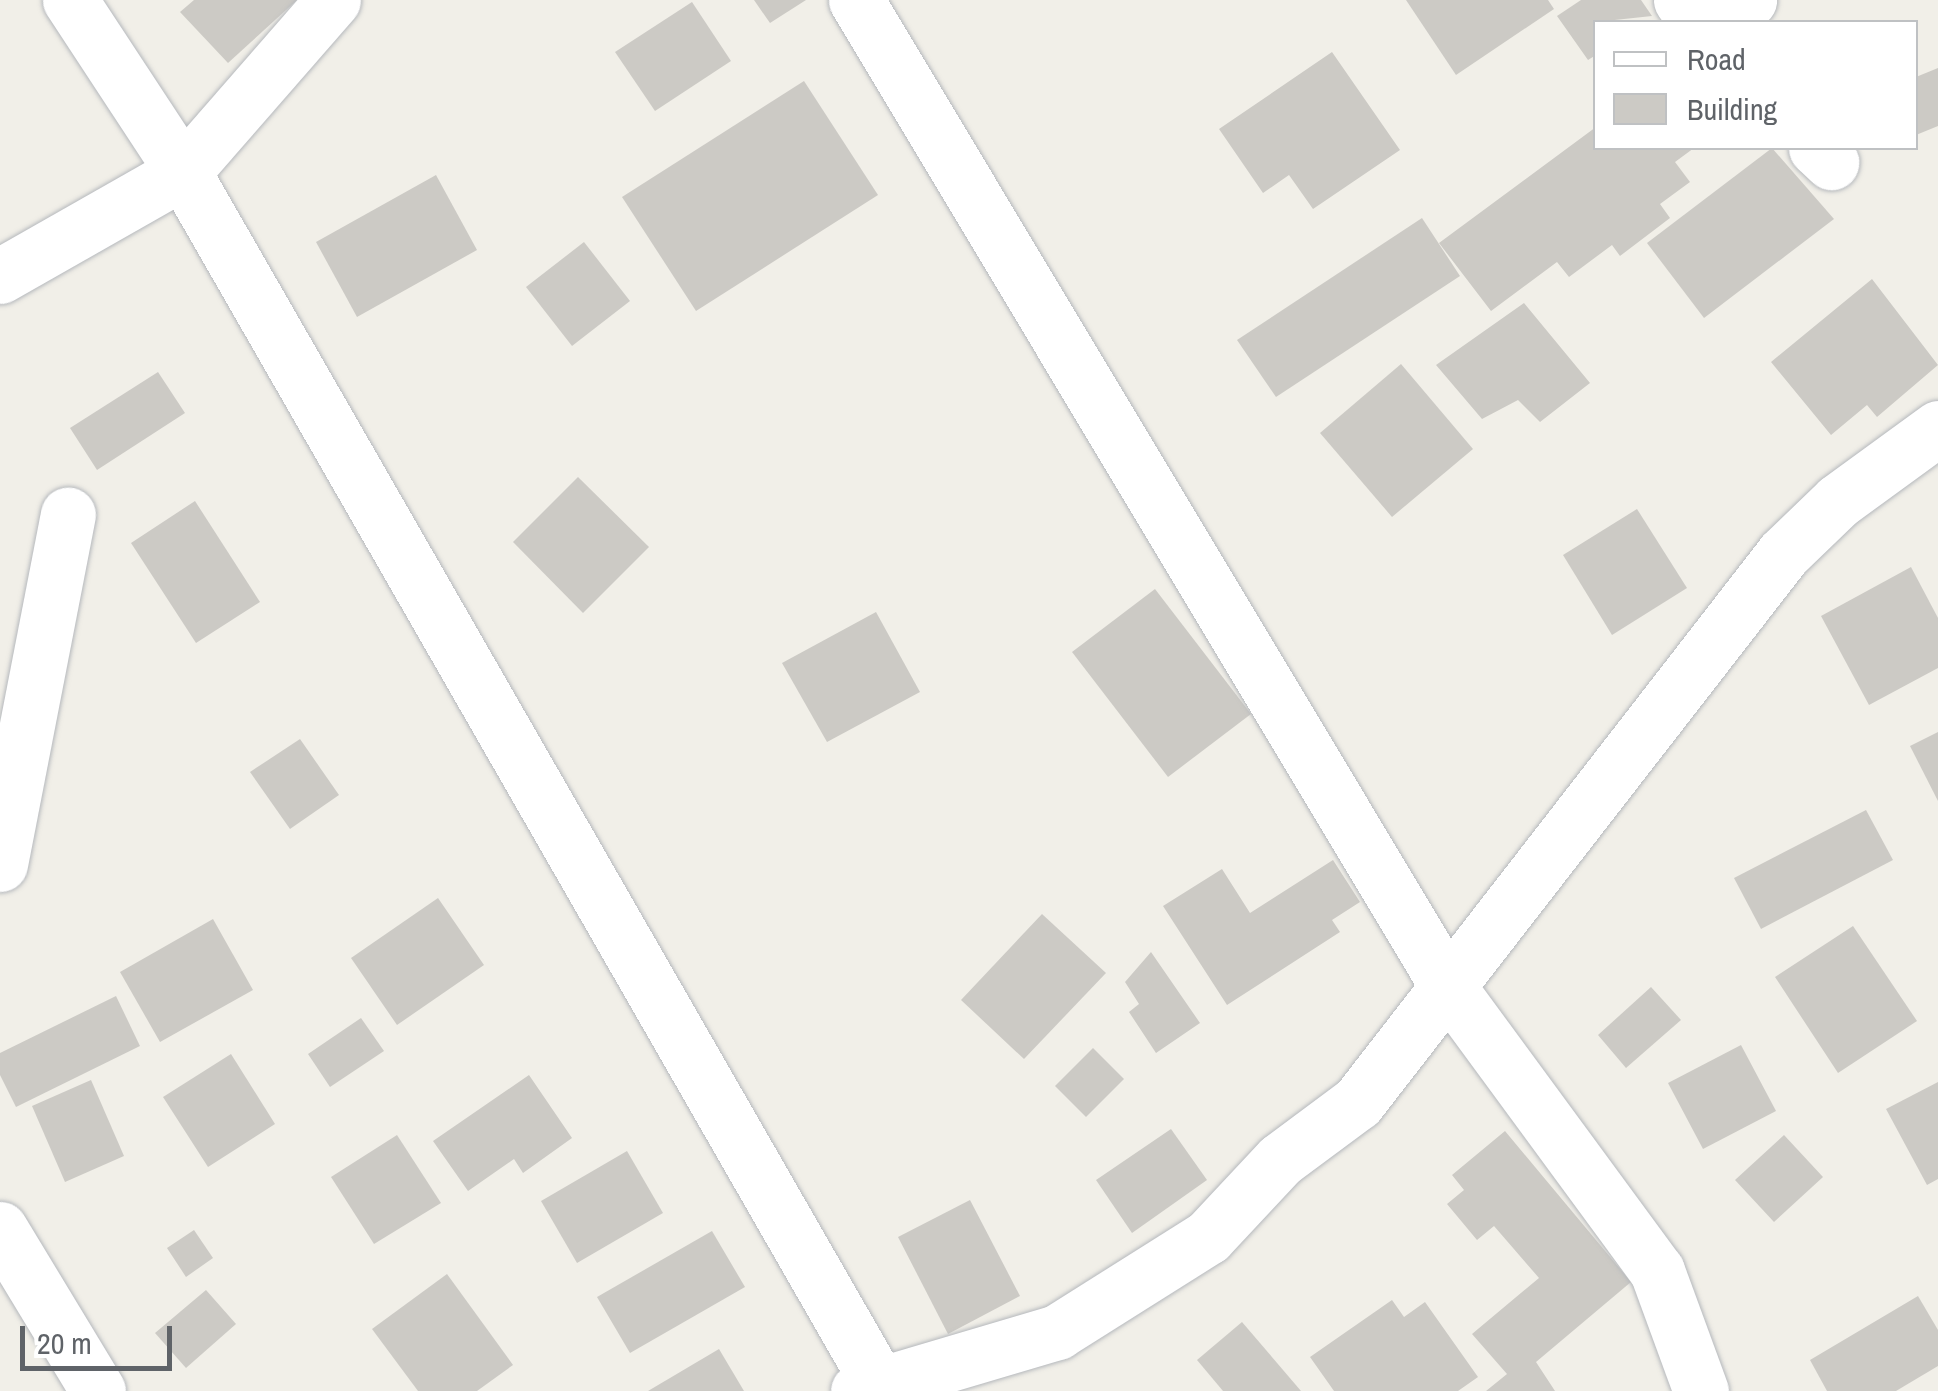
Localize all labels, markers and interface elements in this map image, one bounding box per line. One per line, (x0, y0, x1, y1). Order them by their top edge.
legend (1593, 20, 1918, 150)
text: Road (1687, 39, 1746, 79)
text: Building (1687, 89, 1777, 129)
scale bar (25, 1306, 178, 1368)
text: 20 m (37, 1323, 92, 1363)

